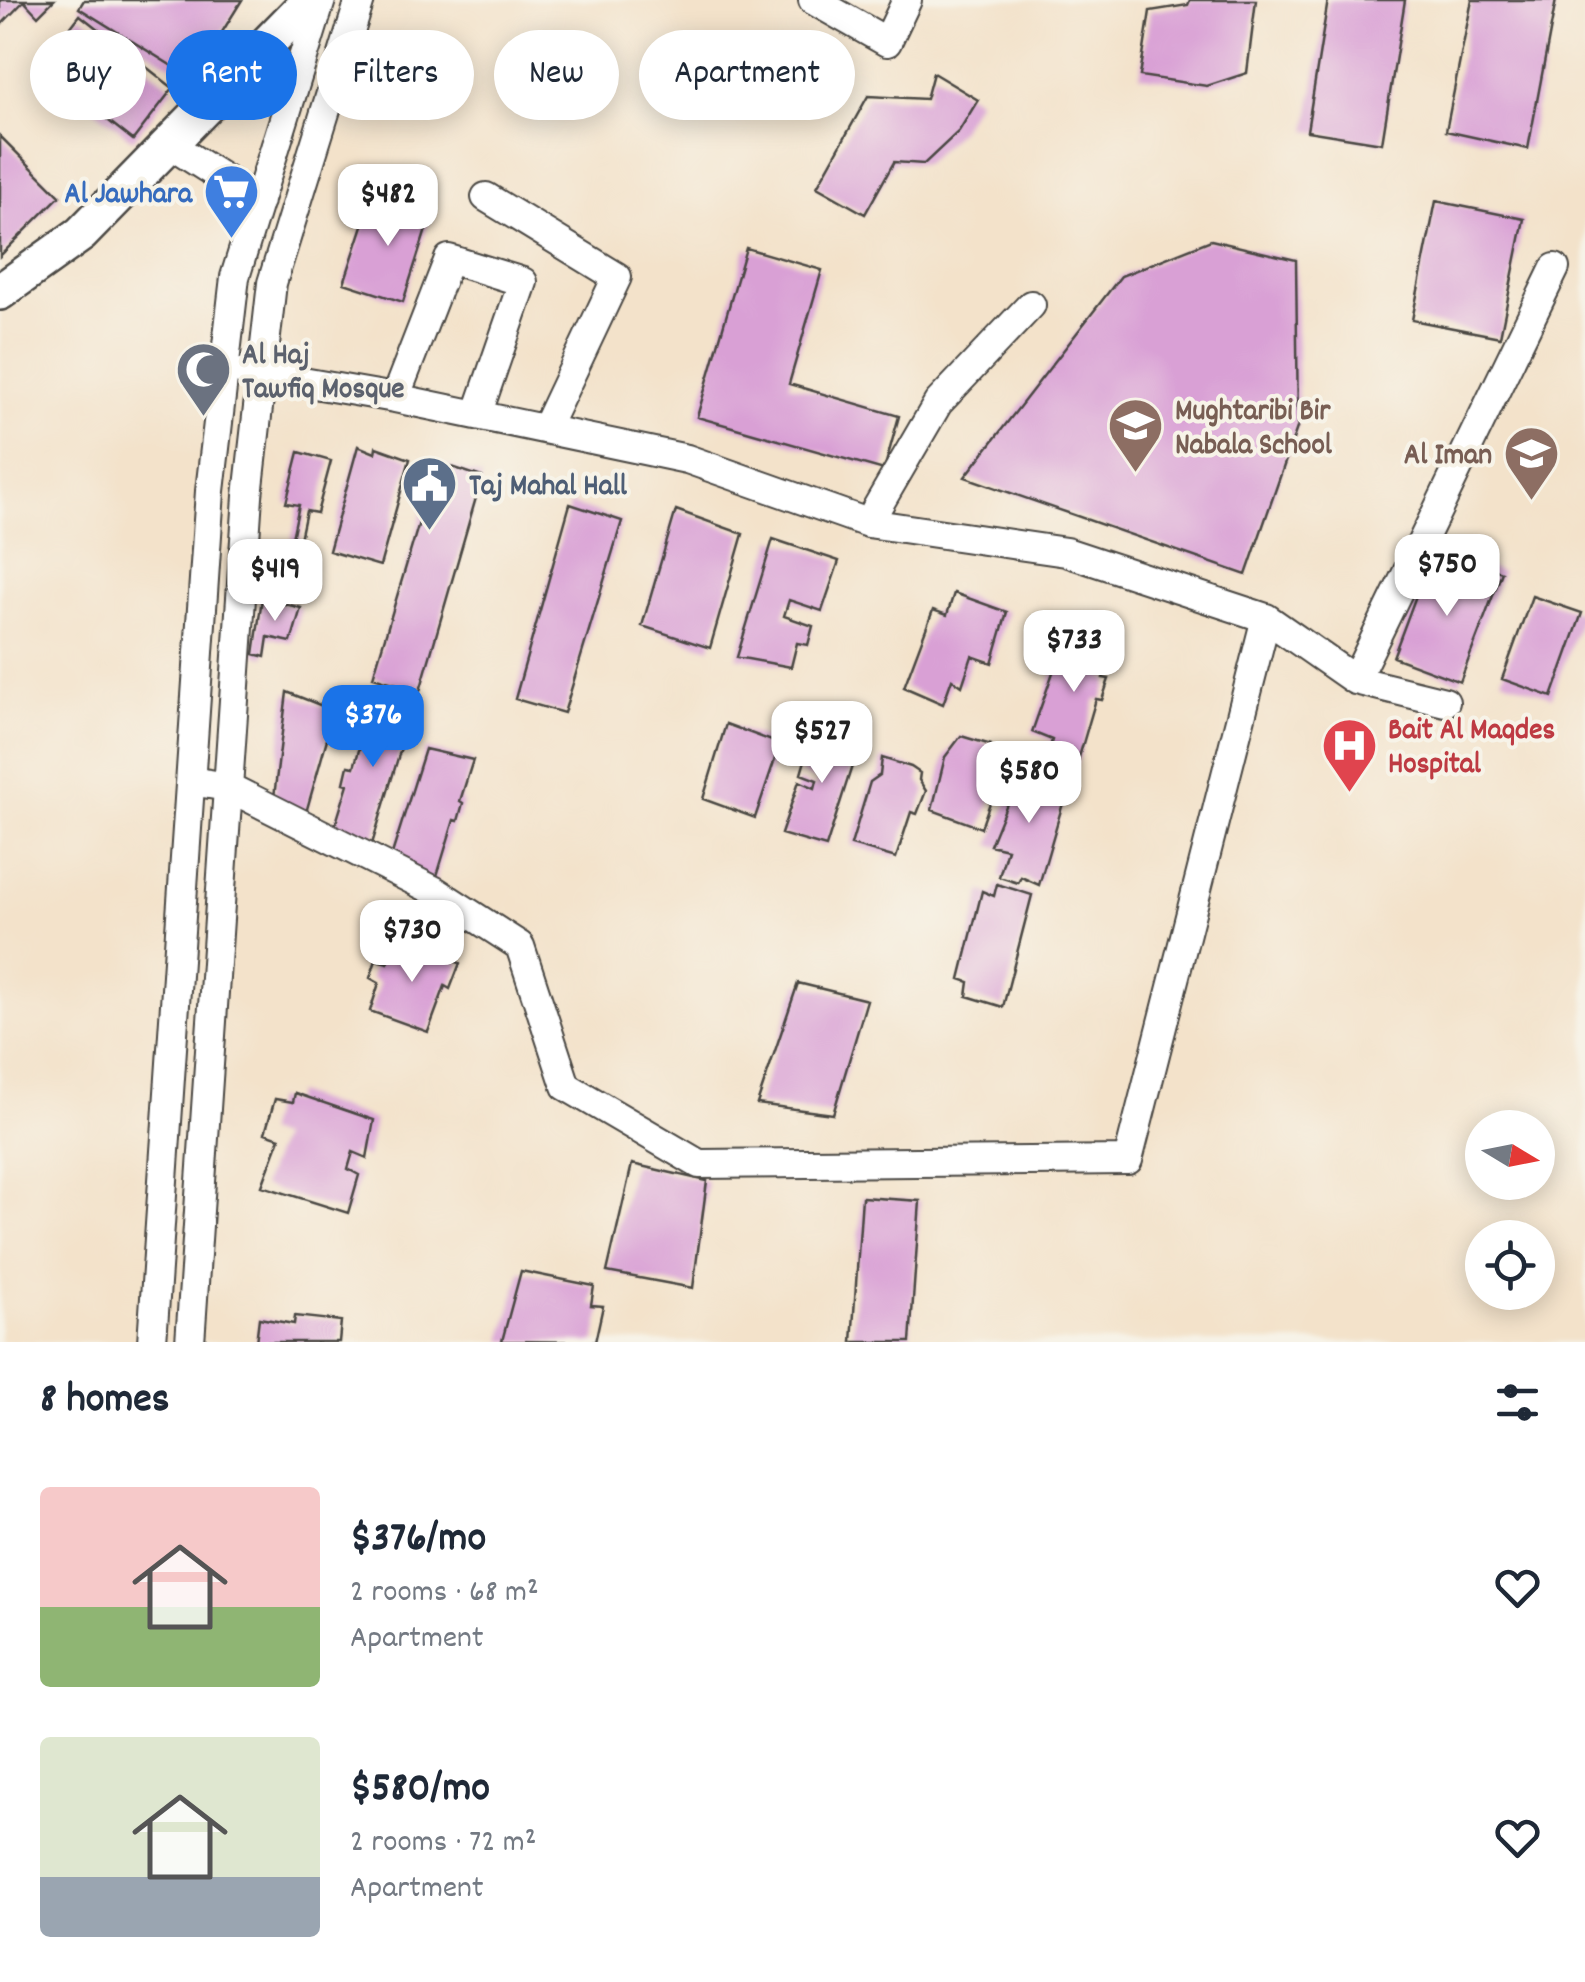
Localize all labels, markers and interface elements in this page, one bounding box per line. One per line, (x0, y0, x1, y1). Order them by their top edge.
chip: Buy (30, 30, 146, 120)
chip: Rent (166, 30, 297, 120)
chip: Filters (317, 30, 474, 120)
chip: New (494, 30, 619, 120)
chip: Apartment (639, 30, 855, 120)
supermarket icon: Al Jawhara (201, 162, 261, 241)
pin: $482 (329, 164, 447, 249)
text: $482 (360, 173, 416, 219)
place label: Al Jawhara (64, 175, 193, 218)
place label: Al Haj Tawfiq Mosque (242, 336, 405, 413)
mosque icon: Al Haj Tawfiq Mosque (173, 340, 233, 419)
place label: Mughtaribi Bir Nabala School (1175, 392, 1333, 469)
school or university icon: Mughtaribi Bir Nabala School (1106, 396, 1166, 475)
school or university icon: Al Iman (1501, 423, 1561, 502)
place label: Al Iman (1404, 436, 1492, 479)
public building icon: Taj Mahal Hall (400, 454, 460, 533)
place label: Taj Mahal Hall (469, 467, 628, 510)
pin: $750 (1388, 534, 1506, 619)
pin: $419 (216, 539, 334, 624)
text: $750 (1417, 543, 1477, 589)
text: $419 (249, 548, 301, 594)
pin: $733 (1015, 610, 1133, 695)
text: $733 (1046, 619, 1102, 665)
pin: $376 (314, 685, 432, 770)
text: $376 (344, 694, 402, 740)
pin: $527 (763, 701, 881, 786)
text: $527 (793, 710, 851, 756)
place label: Bait Al Maqdes Hospital (1388, 711, 1555, 788)
hospital icon: Bait Al Maqdes Hospital (1319, 715, 1379, 794)
pin: $580 (970, 741, 1088, 826)
text: $580 (998, 750, 1060, 796)
pin: $730 (353, 900, 471, 985)
text: $730 (382, 909, 442, 955)
north arrow (1465, 1110, 1555, 1200)
map controls (1465, 1110, 1555, 1310)
button: locate (1465, 1220, 1555, 1310)
text: 8 homes (40, 1372, 169, 1432)
icon: filters (1490, 1375, 1545, 1430)
text: $376/mo (350, 1511, 486, 1571)
icon: home (120, 1527, 240, 1647)
icon: heart (1490, 1560, 1545, 1615)
text: 2 rooms · 68 m² (350, 1571, 539, 1617)
text: Apartment (350, 1617, 484, 1663)
text: $580/mo (350, 1761, 490, 1821)
icon: home (120, 1777, 240, 1897)
icon: heart (1490, 1810, 1545, 1865)
text: 2 rooms · 72 m² (350, 1821, 536, 1867)
text: Apartment (350, 1867, 484, 1913)

